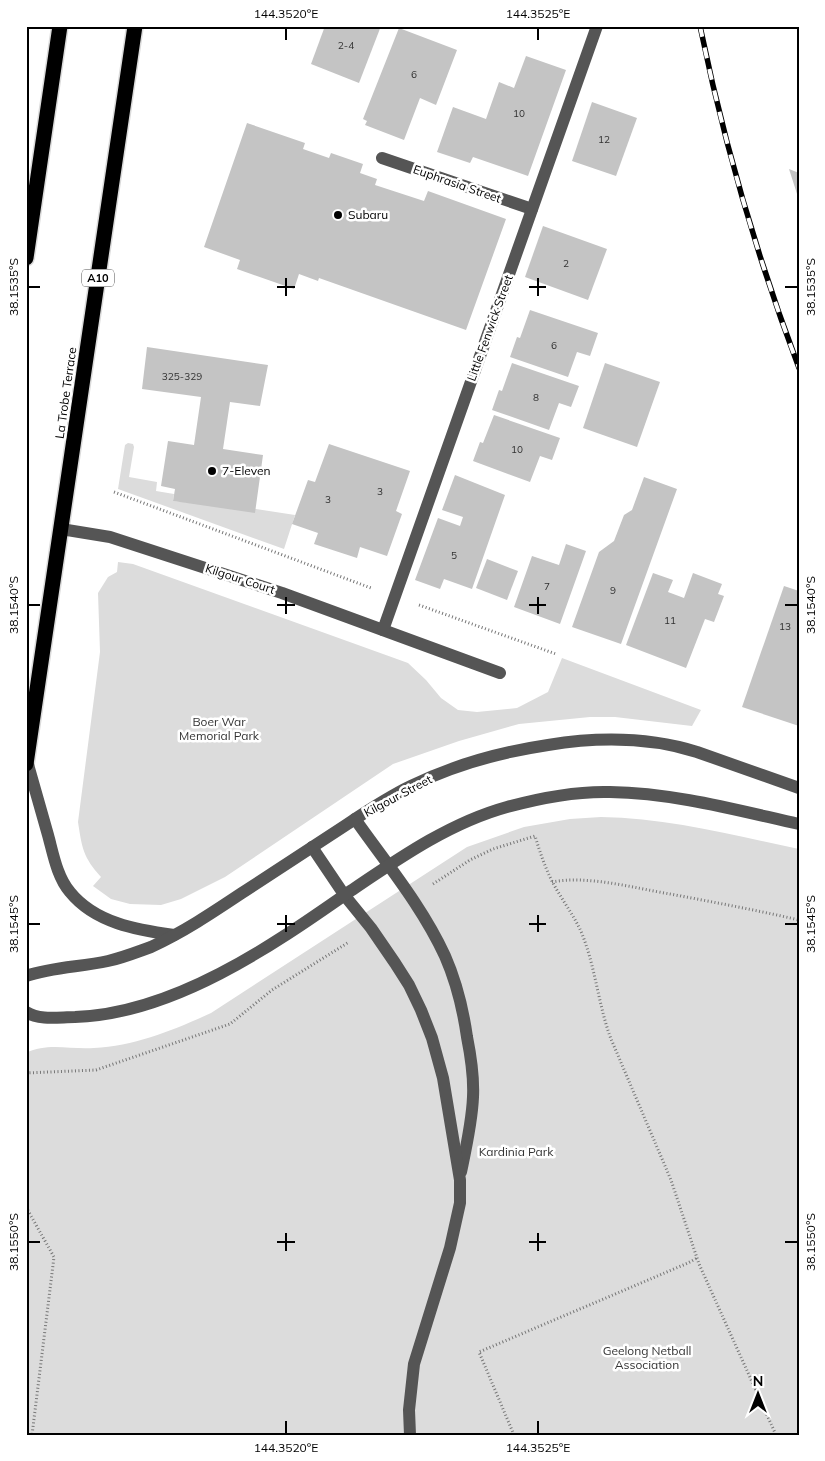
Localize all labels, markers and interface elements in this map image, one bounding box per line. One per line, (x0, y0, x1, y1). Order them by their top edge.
text: 144.3520°E (254, 6, 318, 21)
text: 144.3525°E (506, 6, 570, 21)
house number: 2-4 (338, 39, 354, 52)
house number: 6 (411, 68, 417, 81)
house number: 10 (513, 107, 525, 120)
house number: 12 (598, 133, 610, 146)
street label: Euphrasia Street (411, 161, 503, 206)
place label: Subaru (348, 207, 388, 222)
marker: Subaru (332, 209, 344, 221)
house number: 2 (563, 257, 569, 270)
text: 38.1535°S (6, 258, 21, 316)
text: 38.1535°S (803, 258, 818, 316)
road number: A10 (82, 270, 114, 286)
street label: Little Fenwick Street (463, 273, 516, 383)
house number: 6 (551, 339, 557, 352)
street label: La Trobe Terrace (52, 346, 79, 440)
house number: 325-329 (162, 370, 202, 383)
house number: 8 (533, 391, 539, 404)
house number: 10 (511, 443, 523, 456)
place label: 7-Eleven (222, 463, 271, 478)
marker: 7-Eleven (206, 465, 218, 477)
house number: 3 (377, 485, 383, 498)
house number: 3 (325, 493, 331, 506)
house number: 5 (451, 549, 457, 562)
street label: Kilgour Court (203, 560, 277, 597)
text: 38.1540°S (6, 576, 21, 634)
text: 38.1540°S (803, 576, 818, 634)
house number: 7 (544, 580, 550, 593)
house number: 9 (610, 584, 616, 597)
house number: 11 (664, 614, 676, 627)
house number: 13 (779, 620, 791, 633)
park label: Boer War Memorial Park (179, 714, 260, 743)
street label: Kilgour Street (361, 771, 434, 820)
text: 38.1545°S (6, 895, 21, 953)
text: 38.1545°S (803, 895, 818, 953)
park label: Kardinia Park (479, 1144, 554, 1159)
text: 38.1550°S (6, 1213, 21, 1271)
text: 38.1550°S (803, 1213, 818, 1271)
park label: Geelong Netball Association (603, 1343, 691, 1372)
north arrow (732, 1368, 782, 1418)
text: N (753, 1372, 763, 1390)
text: 144.3520°E (254, 1440, 318, 1455)
text: 144.3525°E (506, 1440, 570, 1455)

